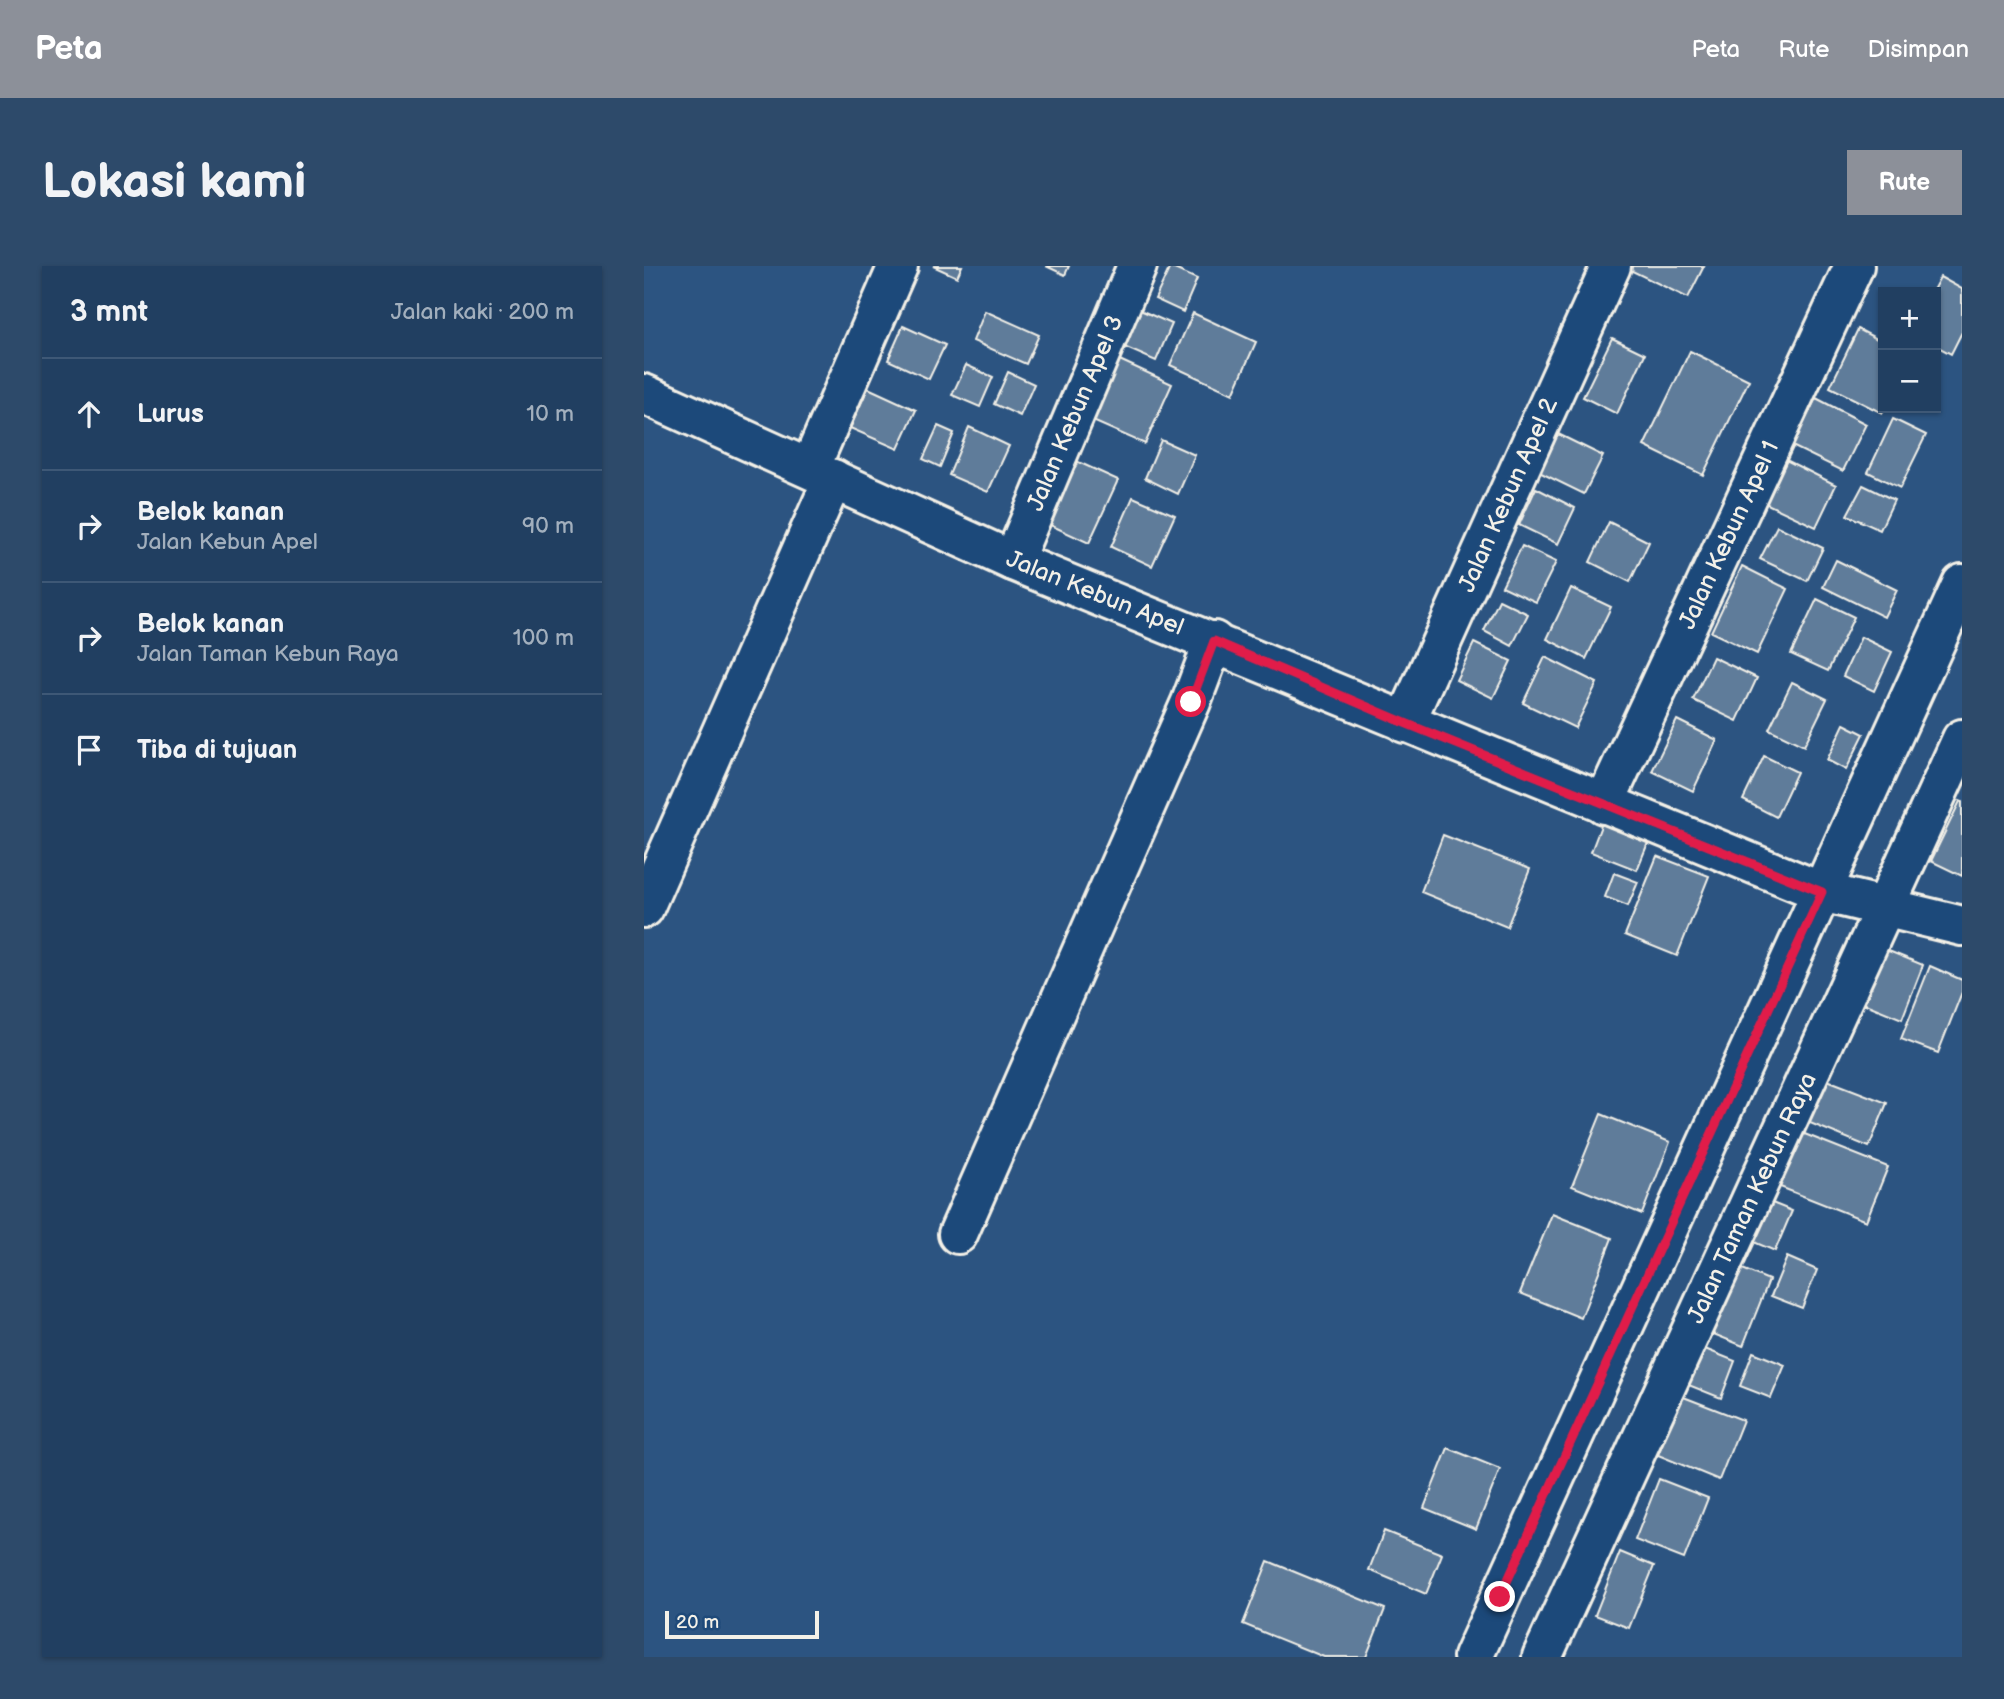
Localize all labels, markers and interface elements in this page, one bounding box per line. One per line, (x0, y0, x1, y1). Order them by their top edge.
text: Peta (35, 29, 103, 69)
text: Peta (1692, 35, 1740, 64)
text: Rute (1778, 35, 1830, 64)
text: Disimpan (1868, 35, 1969, 64)
button: Rute (1847, 150, 1962, 215)
text: Lokasi kami (42, 153, 306, 212)
map controls (1878, 287, 1941, 413)
button: + (1878, 287, 1941, 350)
text: 3 mnt (70, 294, 148, 330)
text: Jalan kaki · 200 m (391, 298, 574, 326)
street label: Jalan Kebun Apel 3 (1021, 311, 1129, 515)
button: − (1878, 350, 1941, 413)
street label: Jalan Kebun Apel 2 (1452, 393, 1564, 597)
icon: ahead (70, 395, 108, 433)
text: Lurus (137, 399, 204, 430)
text: 10 m (526, 400, 574, 428)
street label: Jalan Kebun Apel 1 (1673, 436, 1785, 634)
text: Belok kanan (137, 497, 284, 528)
icon: right (70, 507, 108, 545)
text: 90 m (522, 512, 574, 540)
text: Jalan Kebun Apel (137, 528, 318, 556)
street label: Jalan Kebun Apel (1002, 544, 1188, 642)
text: Belok kanan (137, 609, 284, 640)
icon: right (70, 619, 108, 657)
text: 100 m (513, 624, 574, 652)
text: Jalan Taman Kebun Raya (137, 640, 399, 668)
route start (1175, 686, 1206, 717)
icon: arrive (70, 731, 108, 769)
text: Tiba di tujuan (137, 735, 297, 766)
street label: Jalan Taman Kebun Raya (1681, 1068, 1823, 1328)
route end (1484, 1581, 1515, 1612)
scale bar (665, 1608, 819, 1640)
text: 20 m (676, 1611, 719, 1634)

